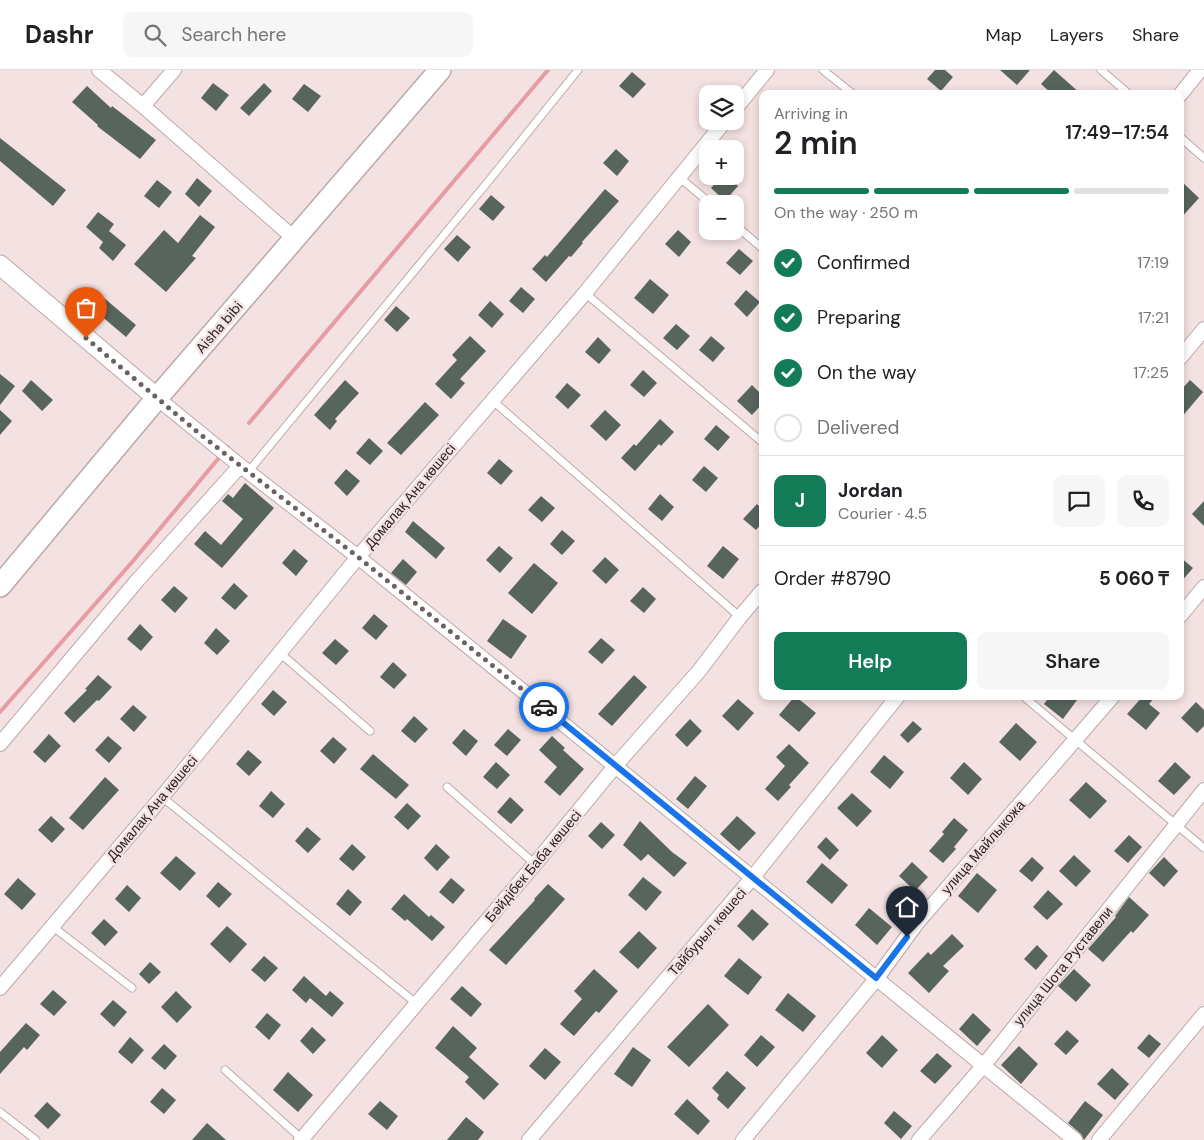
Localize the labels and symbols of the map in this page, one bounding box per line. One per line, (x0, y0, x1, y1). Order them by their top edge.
pin (65, 287, 107, 338)
street label: Aisha bibi (191, 297, 247, 357)
street label: Домалақ Ана көшесі (361, 440, 459, 552)
courier (519, 682, 569, 732)
street label: Домалақ Ана көшесі (103, 752, 201, 864)
street label: улица Майлыкожа (937, 796, 1029, 898)
street label: Бәйдібек Баба көшесі (481, 806, 585, 926)
street label: Тайбурыл көшесі (664, 884, 750, 980)
pin (886, 886, 928, 937)
street label: улица Шота Руставели (1009, 903, 1117, 1029)

